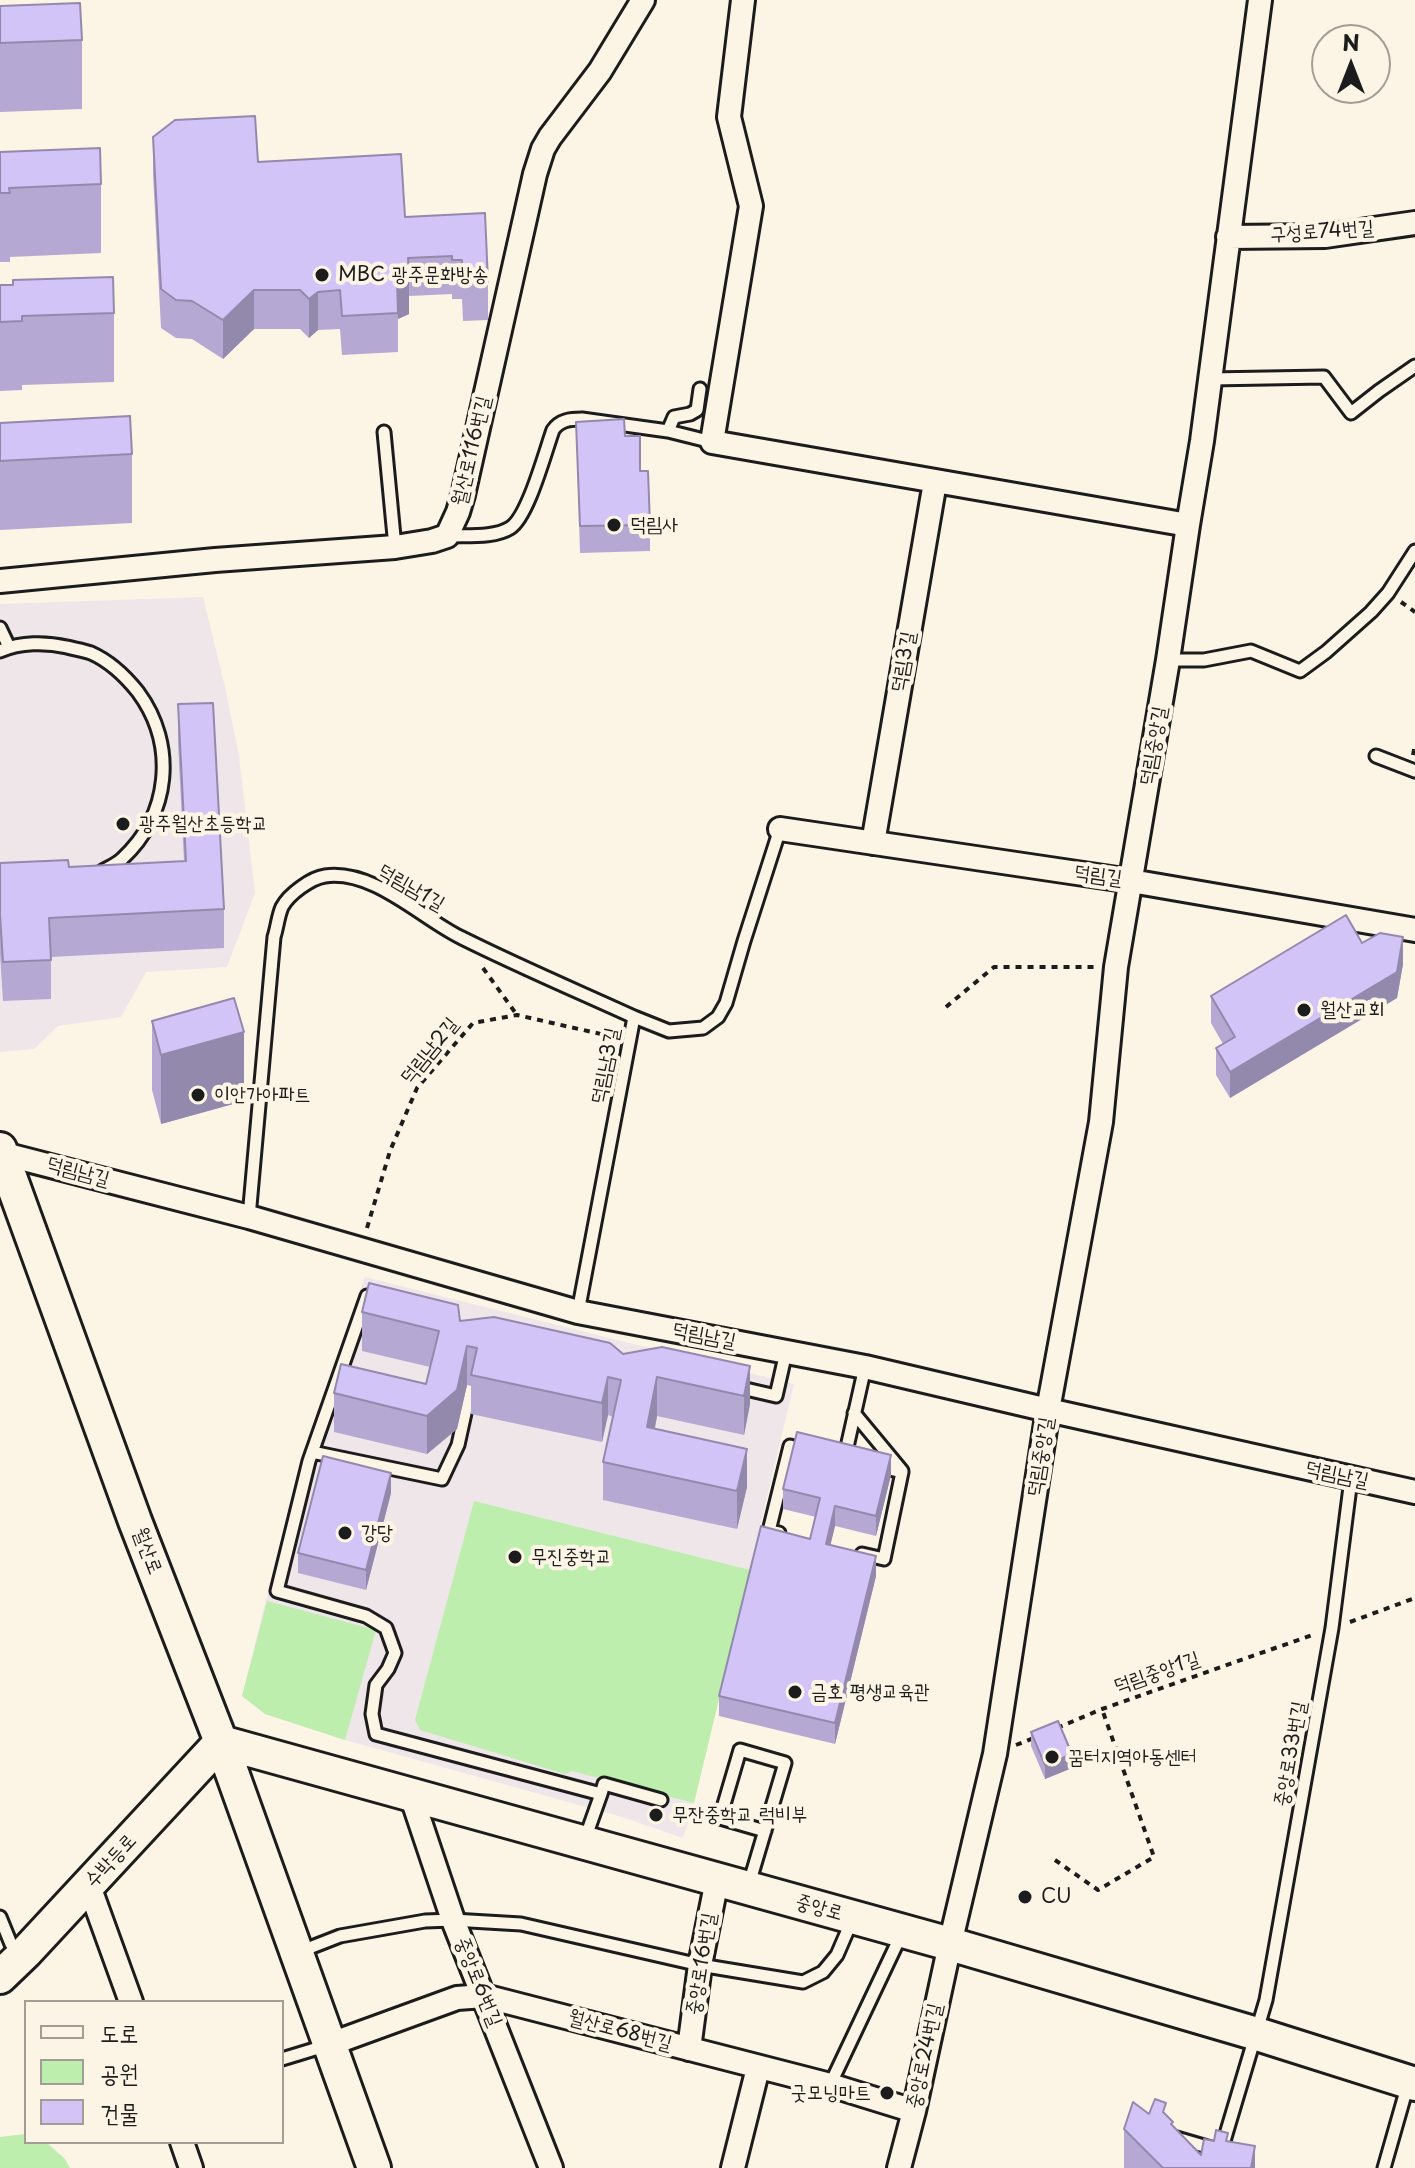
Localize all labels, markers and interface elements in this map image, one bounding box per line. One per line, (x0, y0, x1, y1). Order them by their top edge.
north arrow (1311, 24, 1391, 104)
text: N (1342, 25, 1360, 58)
street label: 구성로74번길 (1269, 216, 1375, 248)
place label: MBC 광주문화방송 (338, 263, 488, 287)
marker: MBC 광주문화방송 (313, 266, 331, 284)
street label: 월산로116번길 (448, 394, 496, 508)
place label: 덕림사 (630, 513, 678, 537)
marker: 덕림사 (605, 516, 623, 534)
street label: 덕림3길 (887, 630, 921, 694)
street label: 덕림중앙길 (1135, 704, 1173, 788)
place label: 광주월산초등학교 (139, 812, 268, 836)
marker: 광주월산초등학교 (114, 815, 132, 833)
street label: 덕림남1길 (373, 859, 449, 917)
street label: 덕림길 (1072, 861, 1124, 891)
place label: 월산교회 (1320, 998, 1384, 1022)
marker: 월산교회 (1295, 1001, 1313, 1019)
street label: 덕림남2길 (396, 1013, 464, 1089)
street label: 덕림남3길 (587, 1026, 625, 1106)
place label: 이안가아파트 (214, 1083, 311, 1107)
marker: 이안가아파트 (189, 1086, 207, 1104)
street label: 덕림남길 (44, 1152, 112, 1192)
street label: 덕림남길 (670, 1318, 738, 1354)
street label: 덕림중앙길 (1023, 1415, 1059, 1499)
street label: 덕림남길 (1303, 1457, 1371, 1493)
place label: 강당 (361, 1521, 393, 1545)
street label: 월산로 (127, 1524, 167, 1578)
marker: 강당 (336, 1524, 354, 1542)
place label: 무진중학교 (531, 1545, 611, 1569)
marker: 무진중학교 (506, 1548, 524, 1566)
street label: 덕림중앙1길 (1111, 1647, 1203, 1699)
place label: 금호 평생교육관 (811, 1680, 930, 1704)
marker: 금호 평생교육관 (786, 1683, 804, 1701)
street label: 중앙로33번길 (1270, 1699, 1312, 1809)
place label: 꿈터지역아동센터 (1068, 1745, 1197, 1769)
marker: 꿈터지역아동센터 (1043, 1748, 1061, 1766)
place label: 무잔중학교 럭비부 (672, 1803, 807, 1827)
marker: 무잔중학교 럭비부 (647, 1806, 665, 1824)
street label: 수박등로 (80, 1829, 142, 1893)
place label: CU (1041, 1885, 1072, 1909)
marker: CU (1016, 1888, 1034, 1906)
street label: 중앙로 (792, 1890, 846, 1926)
street label: 중앙로16번길 (682, 1911, 722, 2017)
street label: 중앙로6번길 (449, 1934, 507, 2030)
legend (24, 2000, 284, 2144)
street label: 중앙로24번길 (902, 2001, 948, 2111)
street label: 월산로68번길 (565, 2006, 675, 2056)
text: 도로 (100, 2014, 139, 2050)
text: 공원 (100, 2054, 139, 2090)
place label: 굿모닝마트 (791, 2081, 871, 2105)
marker: 굿모닝마트 (878, 2084, 896, 2102)
text: 건물 (100, 2094, 139, 2130)

